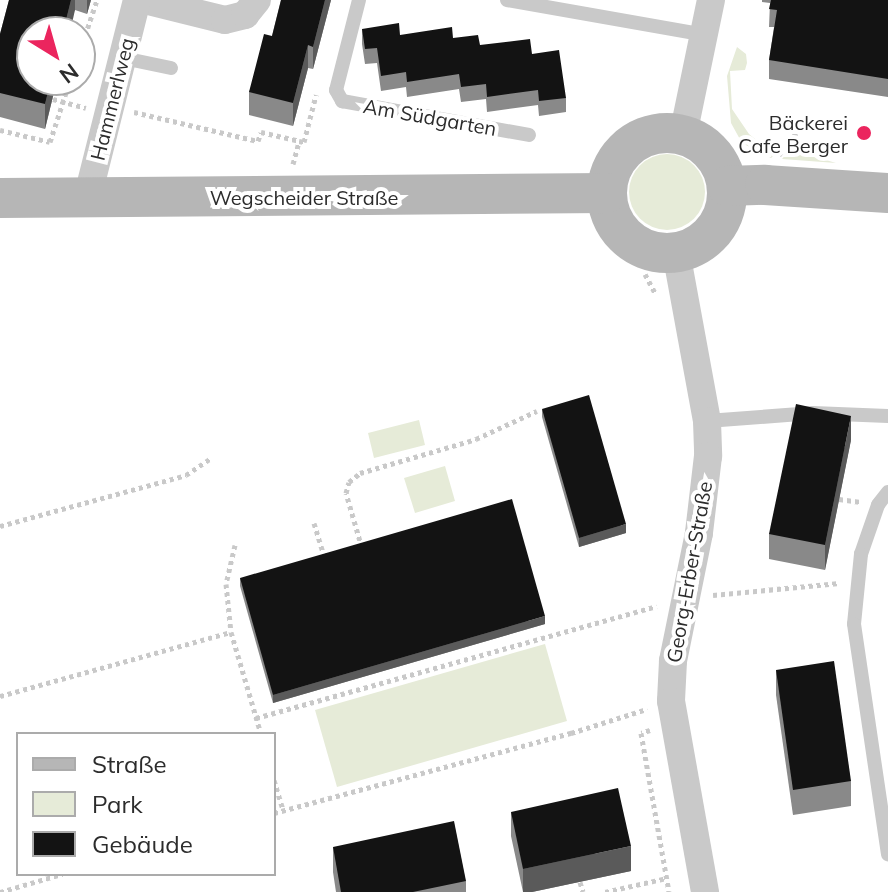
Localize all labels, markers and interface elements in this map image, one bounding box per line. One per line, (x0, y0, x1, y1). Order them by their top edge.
north arrow (16, 16, 96, 96)
street label: Hammerlweg (85, 35, 139, 163)
text: N (54, 57, 84, 90)
street label: Am Südgarten (362, 93, 498, 141)
place label: Bäckerei Cafe Berger (738, 110, 848, 157)
marker: Bäckerei Cafe Berger (855, 124, 873, 142)
street label: Wegscheider Straße (210, 185, 398, 209)
street label: Georg-Erber-Straße (661, 479, 717, 665)
legend (16, 732, 276, 876)
text: Straße (92, 749, 167, 779)
text: Park (92, 789, 143, 819)
text: Gebäude (92, 829, 193, 859)

